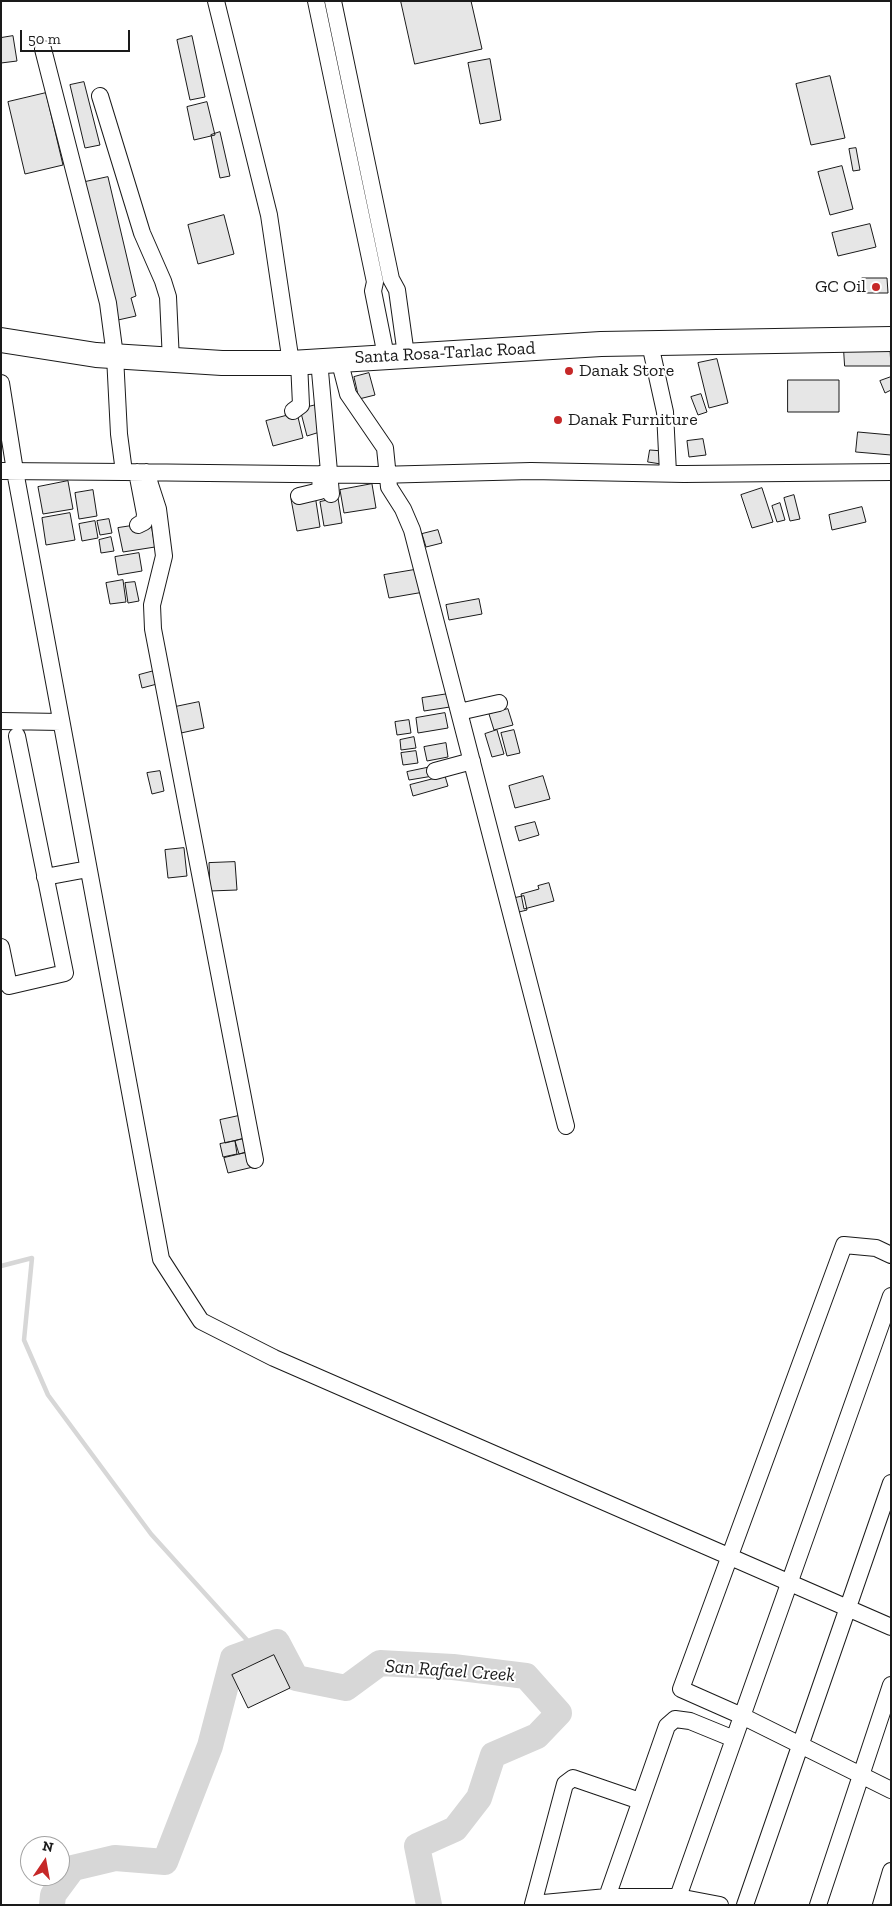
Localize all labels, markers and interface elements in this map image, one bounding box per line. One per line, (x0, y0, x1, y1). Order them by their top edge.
scale bar (22, 20, 132, 52)
text: 50 m (28, 30, 61, 48)
place label: GC Oil (815, 276, 866, 298)
marker: GC Oil (870, 281, 882, 293)
street label: Santa Rosa-Tarlac Road (354, 337, 536, 369)
place label: Danak Store (579, 360, 674, 382)
marker: Danak Store (563, 365, 575, 377)
place label: Danak Furniture (568, 409, 698, 431)
marker: Danak Furniture (552, 414, 564, 426)
water label: San Rafael Creek (384, 1655, 516, 1687)
north arrow (20, 1836, 70, 1886)
text: N (41, 1837, 55, 1856)

